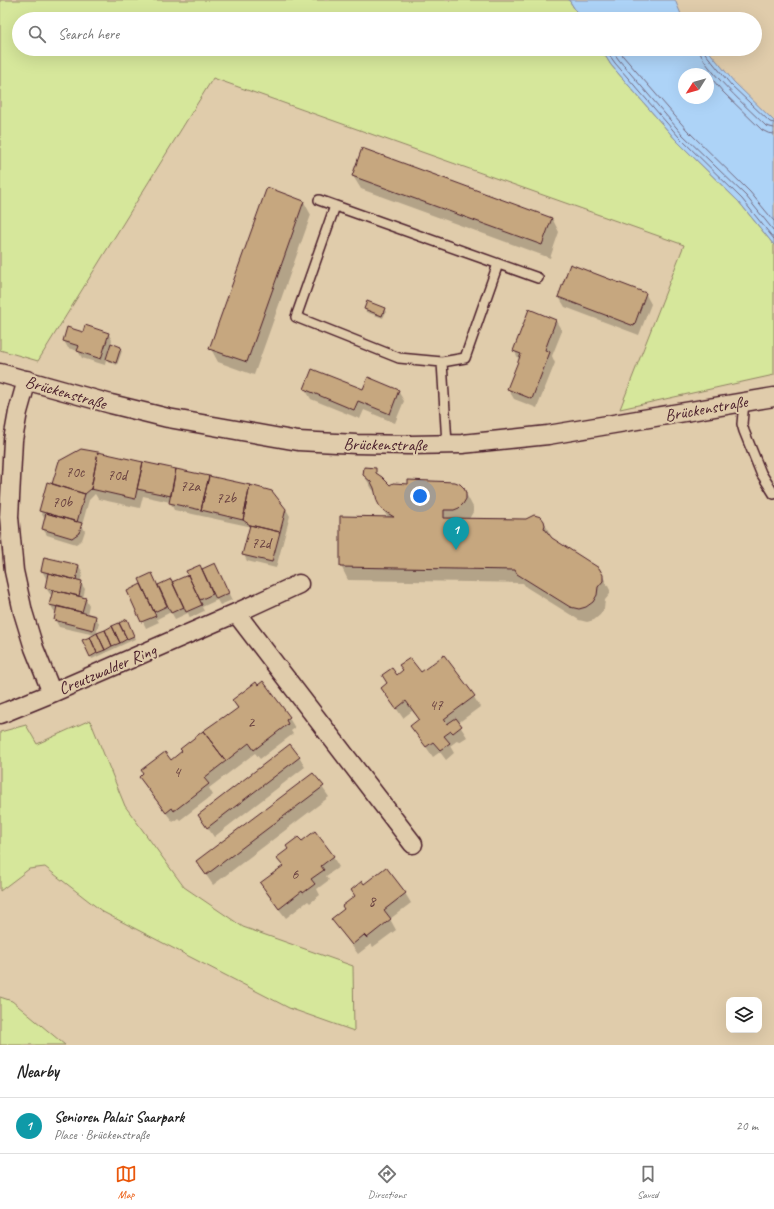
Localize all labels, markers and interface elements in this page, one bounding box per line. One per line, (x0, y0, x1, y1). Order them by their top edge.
search box (12, 12, 762, 56)
icon: search (26, 23, 48, 45)
text: Search here (58, 25, 119, 44)
north arrow (678, 68, 714, 104)
street label: Brückenstraße (23, 371, 110, 414)
street label: Brückenstraße (663, 391, 750, 426)
street label: Brückenstraße (343, 433, 428, 456)
house number: 70c (66, 463, 85, 482)
house number: 70d (107, 466, 129, 485)
house number: 72a (180, 477, 201, 496)
your location (410, 486, 430, 506)
house number: 72b (216, 489, 237, 508)
house number: 70b (52, 493, 73, 512)
pin: 1 (443, 517, 469, 550)
house number: 72d (251, 534, 273, 553)
street label: Creutzwalder Ring (55, 639, 160, 699)
house number: 47 (429, 696, 444, 715)
house number: 2 (248, 713, 256, 732)
house number: 4 (174, 763, 182, 782)
house number: 6 (292, 865, 300, 884)
house number: 8 (369, 892, 377, 911)
map controls (726, 997, 762, 1033)
button: layers (726, 997, 762, 1033)
text: Nearby (16, 1061, 59, 1082)
text: Senioren Palais Saarpark (54, 1108, 184, 1127)
text: 1 (26, 1118, 32, 1134)
text: 20 m (736, 1118, 758, 1134)
text: Place · Brückenstraße (54, 1127, 149, 1143)
tab: Map (115, 1163, 137, 1201)
tab: Directions (368, 1163, 406, 1201)
tab: Saved (637, 1163, 659, 1201)

